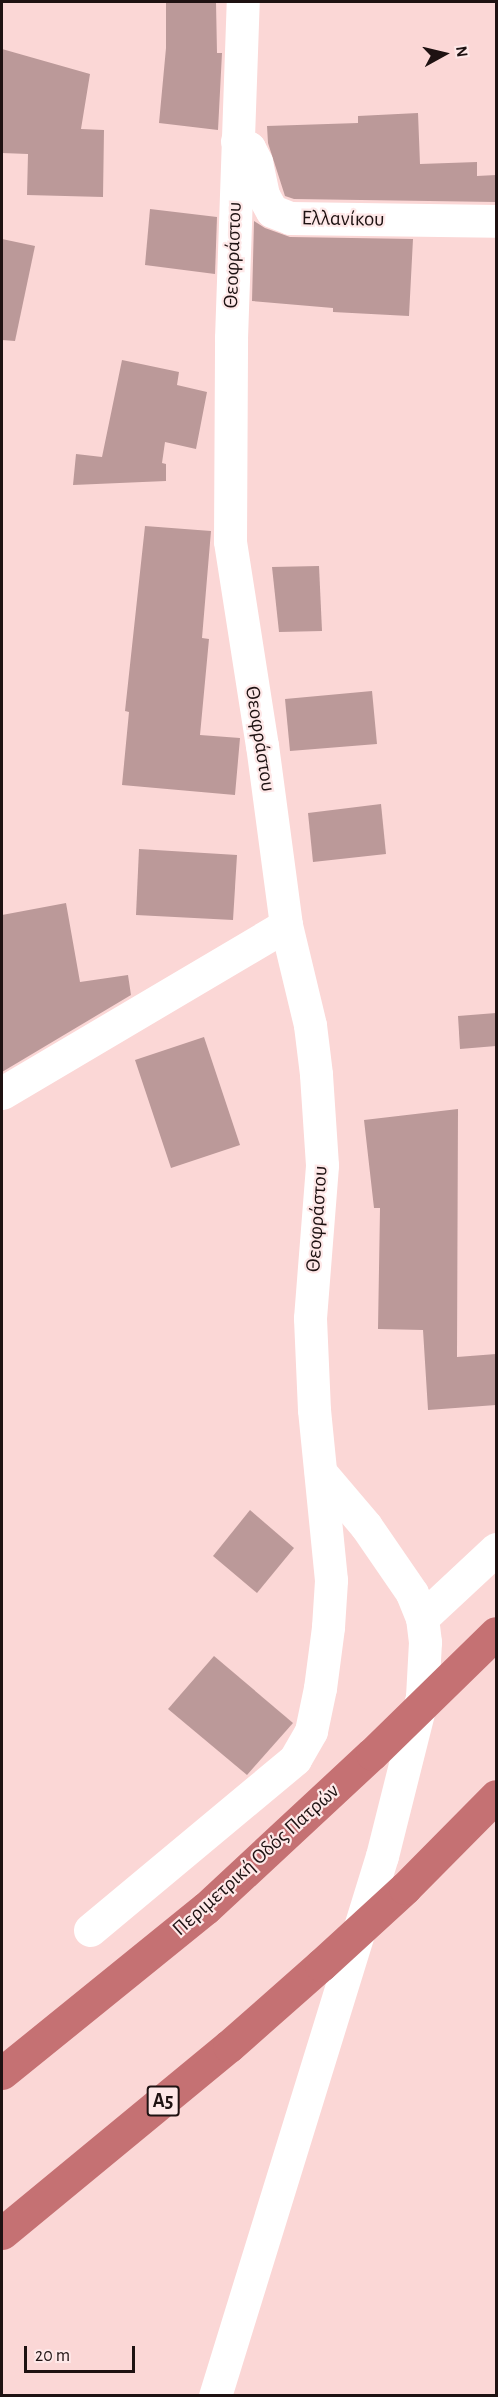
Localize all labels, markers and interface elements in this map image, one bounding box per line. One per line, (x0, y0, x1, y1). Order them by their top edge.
north arrow (414, 24, 474, 84)
text: N (453, 45, 471, 58)
street label: Θεοφράστου (219, 201, 247, 309)
street label: Ελλανίκου (301, 206, 385, 232)
street label: Θεοφράστου (239, 684, 281, 794)
street label: Θεοφράστου (301, 1165, 333, 1273)
street label: Περιμετρική Οδός Πατρών (167, 1778, 345, 1942)
road number: Α5 (146, 2084, 180, 2118)
scale bar (27, 2334, 138, 2372)
text: 20 m (35, 2347, 70, 2365)

